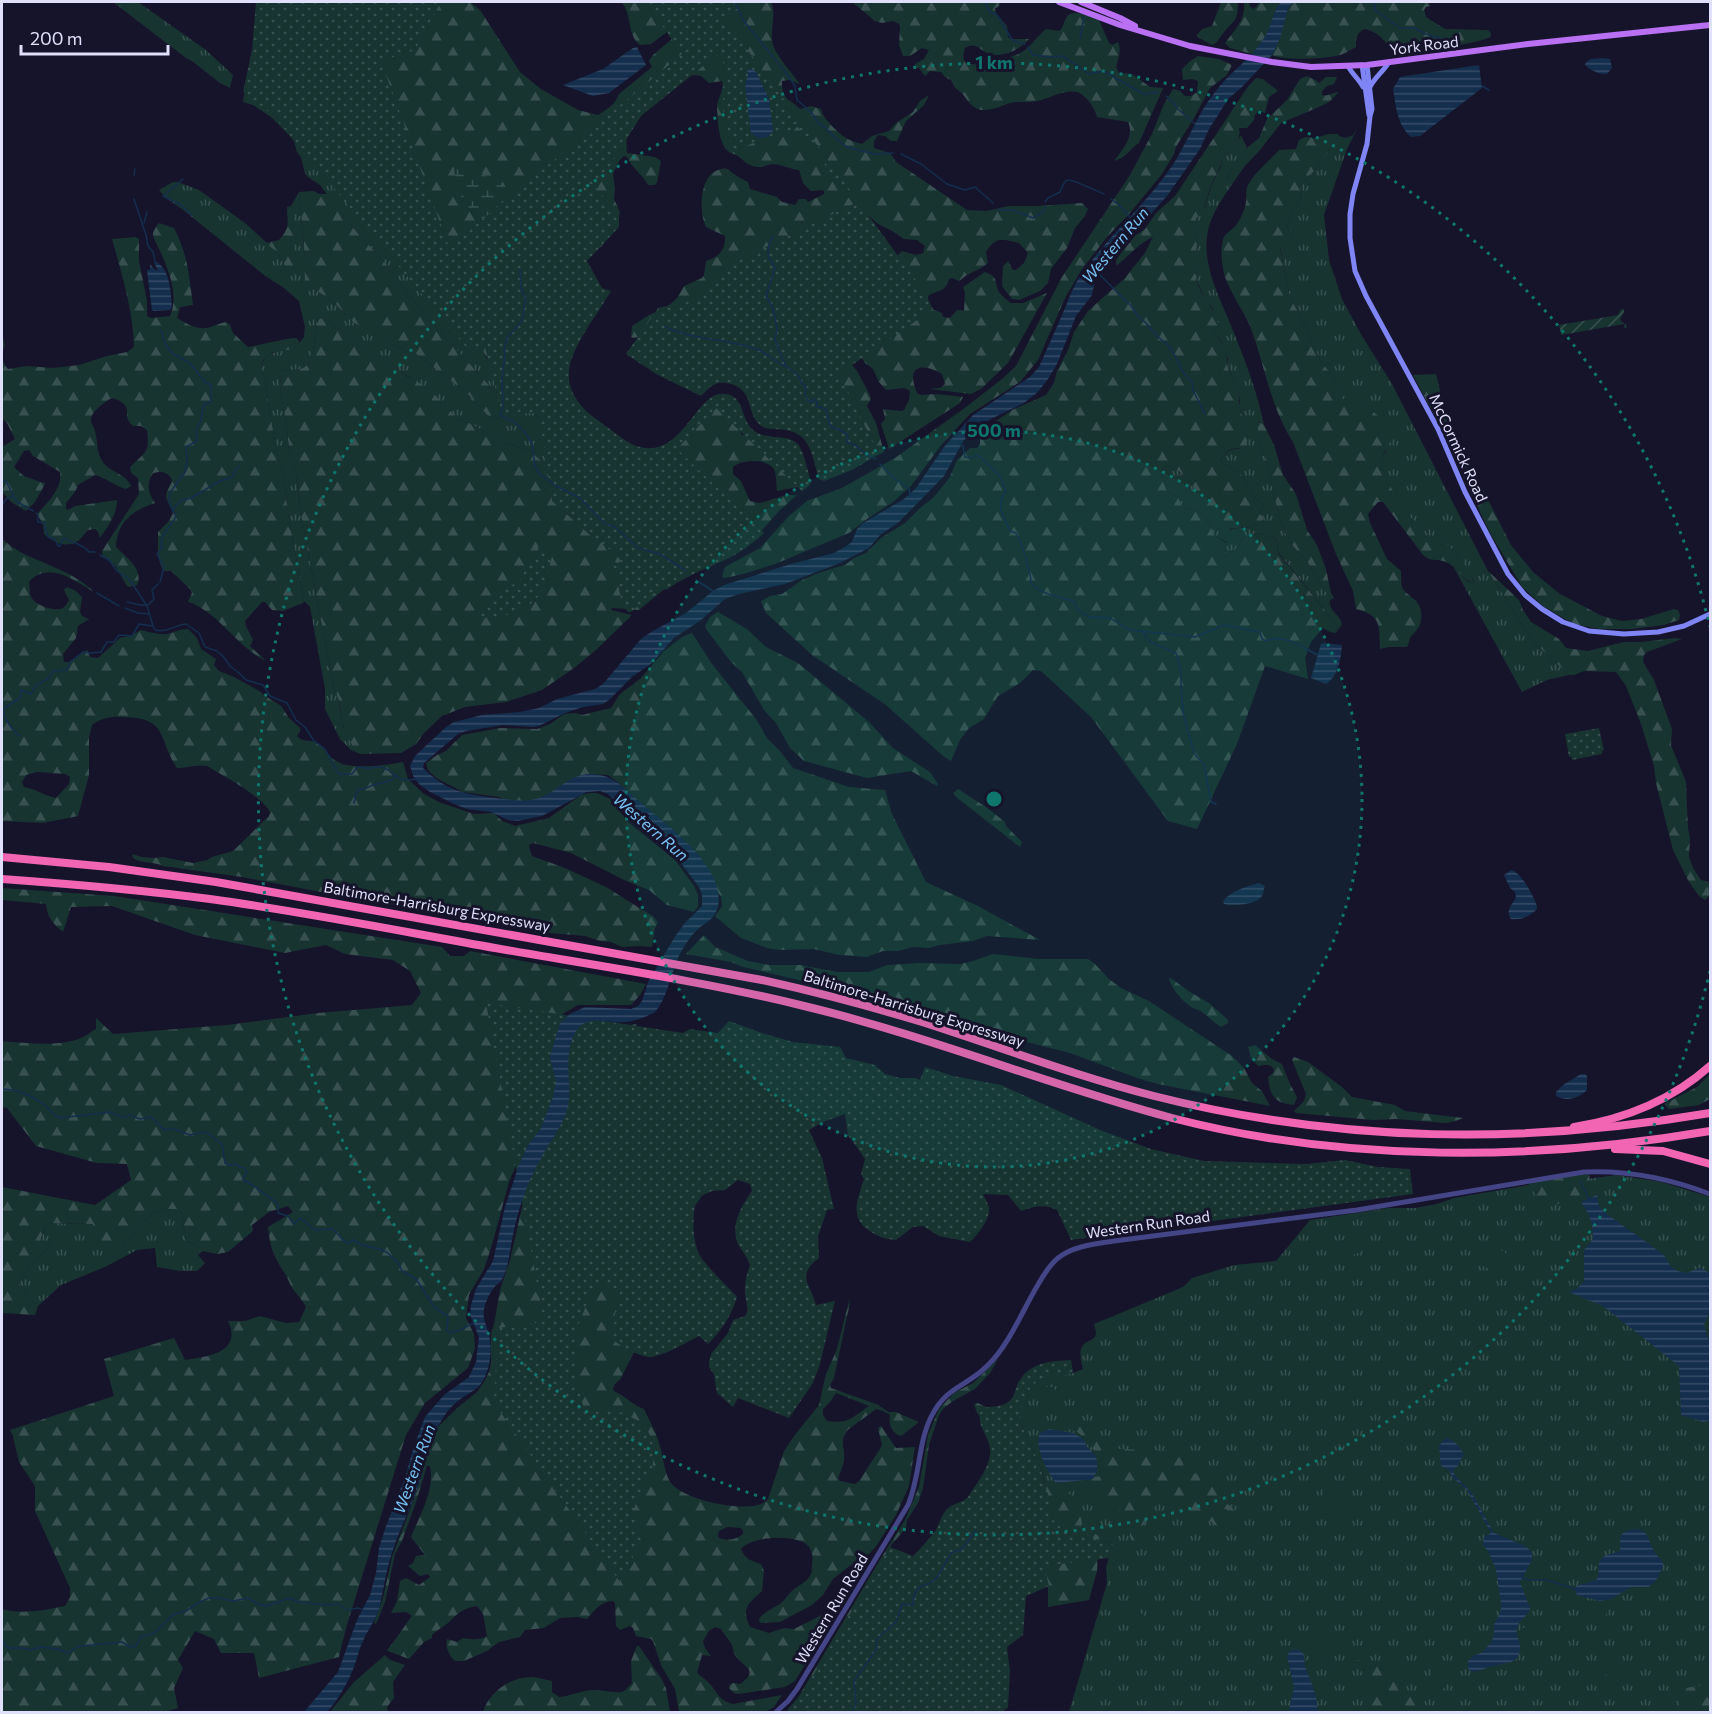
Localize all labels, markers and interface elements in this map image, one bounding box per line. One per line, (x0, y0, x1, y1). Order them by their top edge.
scale bar (21, 18, 168, 56)
text: 200 m (30, 27, 83, 49)
street label: York Road (1388, 32, 1459, 58)
text: 1 km (975, 51, 1013, 73)
water label: Western Run (1077, 203, 1152, 287)
street label: McCormick Road (1426, 391, 1492, 505)
text: 500 m (967, 419, 1021, 441)
water label: Western Run (610, 789, 693, 864)
centre of rings (984, 789, 1004, 809)
street label: Baltimore-Harrisburg Expressway (323, 877, 552, 935)
street label: Baltimore-Harrisburg Expressway (802, 966, 1027, 1050)
street label: Western Run Road (1085, 1206, 1211, 1242)
water label: Western Run (389, 1422, 438, 1516)
street label: Western Run Road (791, 1550, 871, 1667)

